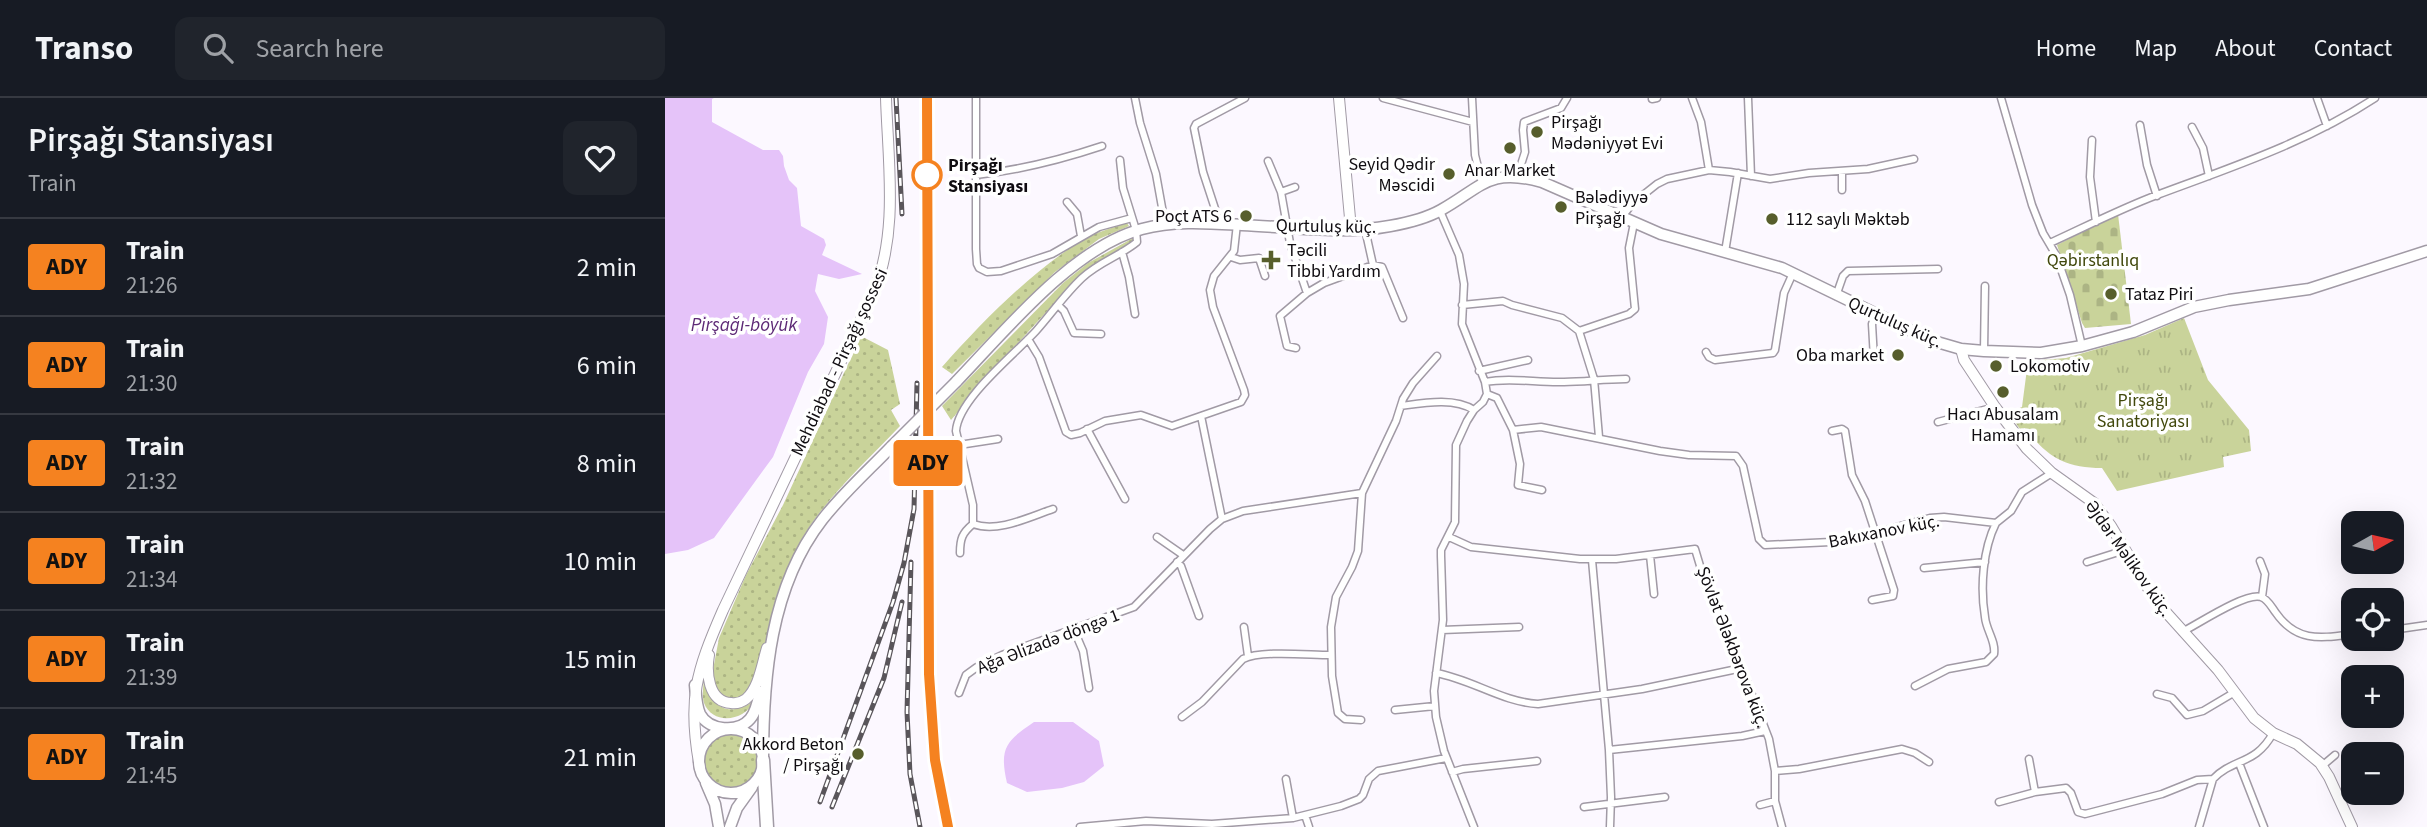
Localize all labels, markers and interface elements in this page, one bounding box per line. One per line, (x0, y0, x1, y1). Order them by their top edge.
search box (175, 17, 665, 80)
text: Transo (35, 25, 133, 72)
icon: search (199, 29, 237, 67)
text: Search here (255, 30, 384, 67)
text: Home (2036, 31, 2096, 66)
text: Map (2134, 31, 2177, 66)
text: About (2215, 31, 2276, 66)
text: Contact (2314, 31, 2392, 66)
place label: Pirşağı Mədəniyyət Evi (1551, 110, 1663, 156)
text: Pirşağı Stansiyası (28, 117, 274, 164)
button: heart (563, 121, 637, 195)
marker: Pirşağı Mədəniyyət Evi (1529, 124, 1545, 140)
marker: Anar Market (1502, 140, 1518, 156)
place label: Seyid Qədir Məscidi (1348, 152, 1436, 198)
place label: Pirşağı Stansiyası (948, 153, 1028, 199)
place label: Anar Market (1465, 158, 1555, 183)
marker: Pirşağı Stansiyası (912, 160, 942, 190)
marker: Seyid Qədir Məscidi (1441, 166, 1457, 182)
text: Train (28, 167, 77, 200)
place label: Bələdiyyə Pirşağı (1575, 185, 1648, 231)
marker: Bələdiyyə Pirşağı (1553, 199, 1569, 215)
place label: Poçt ATS 6 (1155, 204, 1232, 229)
place label: 112 saylı Məktəb (1786, 207, 1910, 232)
marker: Poçt ATS 6 (1238, 208, 1254, 224)
marker: 112 saylı Məktəb (1764, 211, 1780, 227)
street label: Qurtuluş küç. (1276, 213, 1376, 240)
text: Train (126, 232, 185, 269)
place label: Təcili Tibbi Yardım (1287, 238, 1381, 284)
park label: Qəbirstanlıq (2047, 248, 2139, 273)
text: ADY (46, 249, 87, 284)
text: 2 min (577, 249, 637, 286)
marker: Təcili Tibbi Yardım (1261, 250, 1281, 270)
street label: Mehdiabad - Pirşağı şossesi (785, 264, 894, 460)
text: 21:26 (126, 269, 177, 302)
place label: Tataz Piri (2125, 282, 2193, 307)
marker: Tataz Piri (2103, 286, 2119, 302)
street label: Qurtuluş küç. (1844, 291, 1946, 354)
water label: Pirşağı-böyük (691, 312, 798, 339)
text: Train (126, 330, 185, 367)
place label: Oba market (1796, 343, 1884, 368)
text: ADY (46, 347, 87, 382)
text: 6 min (577, 347, 637, 384)
marker: Oba market (1890, 347, 1906, 363)
place label: Lokomotiv (2010, 354, 2091, 379)
marker: Lokomotiv (1988, 358, 2004, 374)
text: 21:30 (126, 367, 177, 400)
marker: Hacı Abusalam Hamamı (1995, 384, 2011, 400)
park label: Pirşağı Sanatoriyası (2097, 388, 2189, 434)
place label: Hacı Abusalam Hamamı (1947, 402, 2059, 448)
text: Train (126, 428, 185, 465)
line badge: ADY (888, 440, 968, 486)
text: ADY (46, 445, 87, 480)
text: 8 min (577, 445, 637, 482)
text: ADY (907, 445, 949, 480)
text: 21:32 (126, 465, 177, 498)
street label: Əjdər Məlikov küç. (2079, 495, 2178, 622)
street label: Bakıxanov küç. (1826, 508, 1942, 555)
north arrow (2341, 511, 2405, 574)
map controls (2341, 511, 2404, 805)
text: Train (126, 526, 185, 563)
text: ADY (46, 543, 87, 578)
text: 10 min (564, 543, 637, 580)
text: 21:34 (126, 563, 177, 596)
street label: Şövlət Ələkbərova küç. (1690, 563, 1775, 732)
button: locate (2341, 588, 2404, 651)
street label: Ağa Əlizadə döngə 1 (973, 603, 1123, 680)
text: Train (126, 624, 185, 661)
text: ADY (46, 641, 87, 676)
text: 15 min (564, 641, 637, 678)
text: 21:39 (126, 661, 177, 694)
button: + (2341, 665, 2404, 728)
text: Train (126, 722, 185, 759)
place label: Akkord Beton / Pirşağı (743, 732, 844, 778)
text: ADY (46, 739, 87, 774)
text: 21 min (564, 739, 637, 776)
button: − (2341, 742, 2404, 805)
marker: Akkord Beton / Pirşağı (850, 746, 866, 762)
text: 21:45 (126, 759, 177, 792)

